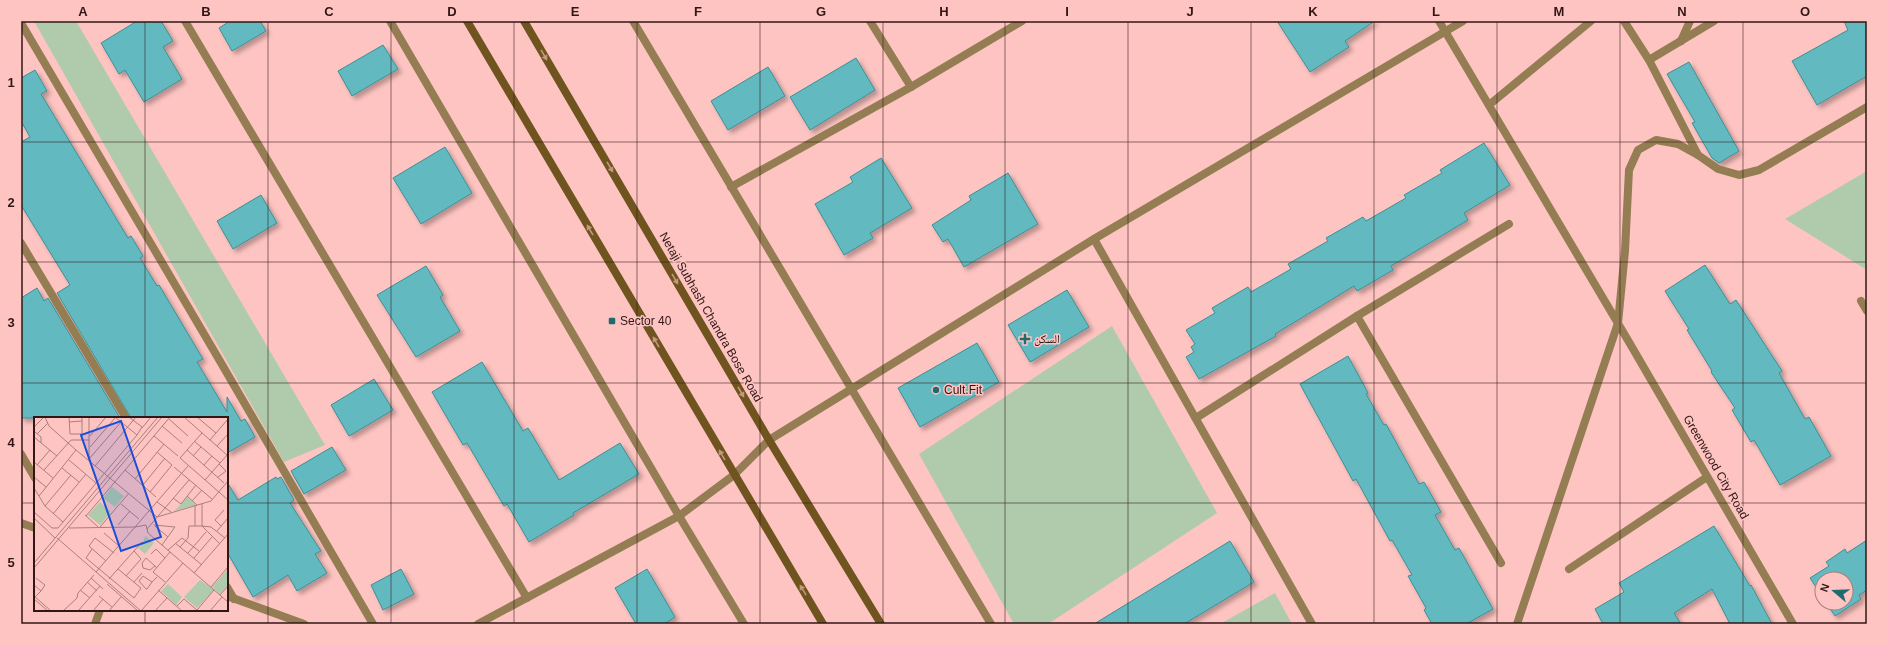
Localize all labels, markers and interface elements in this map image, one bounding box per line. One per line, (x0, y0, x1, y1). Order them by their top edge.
text: A (78, 4, 88, 19)
text: B (201, 4, 211, 19)
text: C (324, 4, 334, 19)
text: D (447, 4, 457, 19)
text: E (571, 4, 580, 19)
text: F (694, 4, 702, 19)
text: G (816, 4, 826, 19)
text: H (939, 4, 949, 19)
text: I (1065, 4, 1069, 19)
text: J (1186, 4, 1194, 19)
text: K (1308, 4, 1318, 19)
text: L (1432, 4, 1440, 19)
text: M (1554, 4, 1564, 19)
text: N (1677, 4, 1687, 19)
text: O (1800, 4, 1810, 19)
one-way arrow (540, 50, 548, 60)
text: 1 (7, 75, 15, 90)
one-way arrow (606, 161, 613, 173)
text: 2 (7, 195, 15, 210)
one-way arrow (587, 224, 594, 236)
street label: Netaji Subhash Chandra Bose Road (657, 230, 765, 404)
one-way arrow (671, 274, 679, 284)
place label: Sector 40 (620, 314, 672, 328)
text: 3 (7, 315, 15, 330)
marker: Sector 40 (607, 316, 617, 326)
place label: السكن (1034, 332, 1060, 346)
marker: السكن (1019, 333, 1031, 345)
one-way arrow (653, 337, 660, 348)
place label: Cult.Fit (944, 383, 983, 397)
marker: Cult.Fit (931, 385, 941, 395)
one-way arrow (737, 386, 744, 397)
street label: Greenwood City Road (1680, 412, 1752, 522)
inset map (34, 417, 228, 611)
text: 4 (7, 435, 15, 450)
one-way arrow (719, 449, 726, 461)
text: 5 (7, 555, 15, 570)
north arrow (1814, 571, 1854, 611)
text: N (1818, 582, 1832, 593)
one-way arrow (799, 584, 806, 596)

